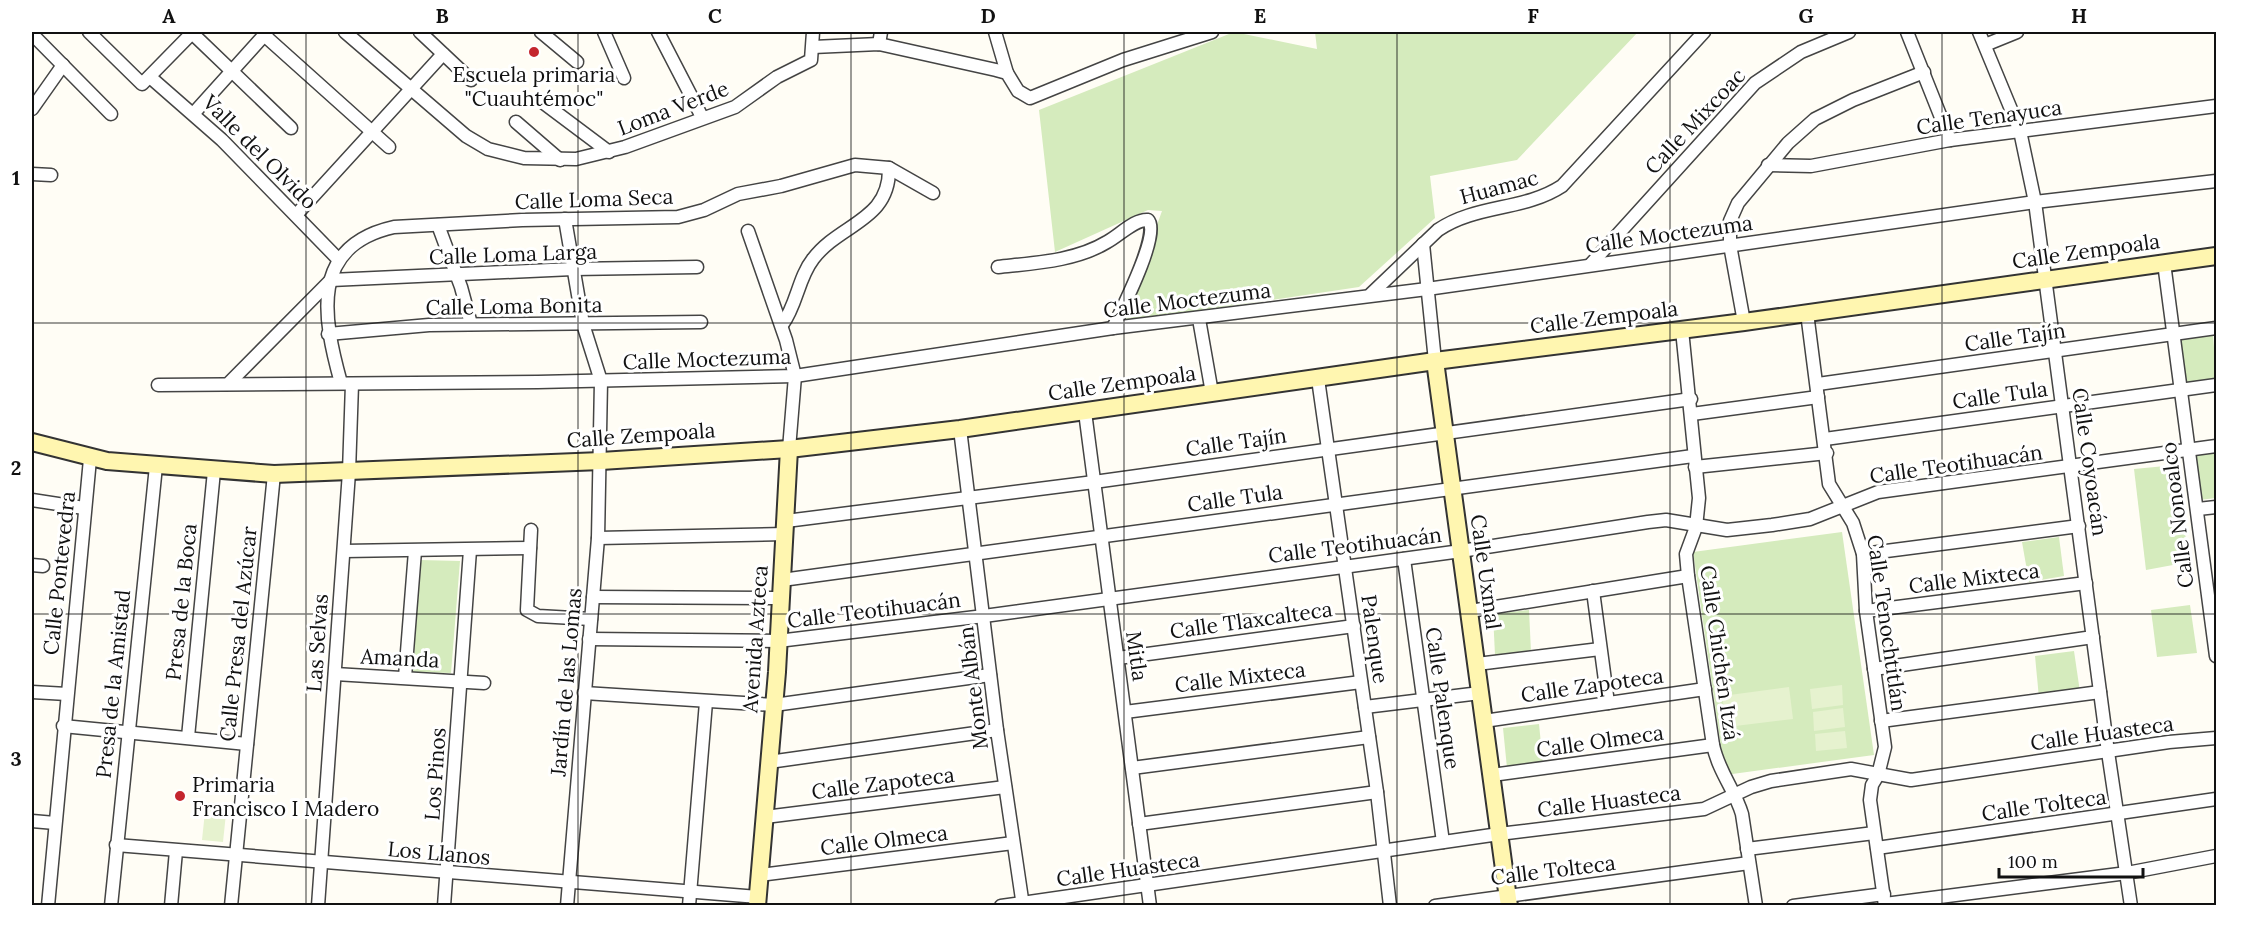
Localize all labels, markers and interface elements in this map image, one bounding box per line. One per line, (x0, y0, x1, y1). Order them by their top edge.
text: A (162, 3, 176, 28)
text: B (435, 3, 449, 28)
text: C (708, 3, 722, 28)
text: D (980, 3, 996, 28)
text: E (1254, 3, 1266, 28)
text: F (1527, 3, 1539, 28)
text: G (1798, 3, 1814, 28)
text: H (2071, 3, 2087, 28)
marker: Escuela primaria "Cuauhtémoc" (527, 45, 541, 59)
place label: Escuela primaria "Cuauhtémoc" (453, 61, 616, 112)
street label: Calle Mixcoac (1639, 62, 1751, 180)
street label: Loma Verde (614, 74, 732, 142)
street label: Valle del Olvido (196, 88, 323, 215)
street label: Calle Tenayuca (1915, 93, 2064, 141)
street label: Huamac (1457, 164, 1541, 210)
text: 1 (12, 165, 20, 190)
street label: Calle Loma Seca (514, 183, 674, 215)
street label: Calle Moctezuma (1584, 209, 1755, 259)
street label: Calle Zempoala (2010, 227, 2162, 275)
street label: Calle Loma Larga (428, 238, 598, 270)
street label: Calle Moctezuma (1102, 276, 1273, 324)
street label: Calle Loma Bonita (425, 291, 603, 321)
street label: Calle Zempoala (1528, 295, 1680, 339)
street label: Calle Tajín (1963, 317, 2068, 357)
street label: Calle Moctezuma (622, 343, 792, 375)
street label: Calle Zempoala (1046, 359, 1198, 407)
street label: Calle Tula (1951, 375, 2050, 415)
street label: Calle Coyoacán (2066, 386, 2114, 538)
street label: Calle Zempoala (566, 416, 716, 454)
street label: Calle Tajín (1184, 422, 1289, 462)
street label: Calle Teotihuacán (1868, 438, 2045, 490)
street label: Calle Nonoalco (2155, 440, 2199, 590)
text: 2 (11, 455, 21, 480)
street label: Calle Tula (1186, 478, 1285, 518)
street label: Calle Pontevedra (37, 490, 81, 656)
street label: Calle Uxmal (1465, 513, 1507, 631)
street label: Calle Teotihuacán (1267, 521, 1443, 569)
street label: Presa de la Boca (159, 522, 203, 682)
street label: Calle Presa del Azúcar (213, 525, 263, 743)
street label: Calle Tenochtitlán (1861, 533, 1913, 713)
street label: Calle Mixteca (1907, 557, 2041, 599)
street label: Avenida Azteca (736, 564, 774, 715)
street label: Calle Chichén Itzá (1694, 564, 1746, 743)
street label: Calle Teotihuacán (786, 586, 962, 634)
street label: Jardín de las Lomas (544, 587, 588, 778)
street label: Presa de la Amistad (90, 588, 136, 780)
street label: Las Selvas (300, 593, 334, 693)
street label: Palenque (1355, 593, 1395, 685)
street label: Calle Tlaxcalteca (1168, 595, 1334, 645)
street label: Monte Albán (952, 625, 994, 751)
street label: Calle Palenque (1420, 625, 1466, 771)
street label: Mitla (1120, 629, 1154, 683)
street label: Amanda (359, 642, 440, 674)
street label: Calle Mixteca (1173, 656, 1307, 698)
street label: Calle Zapoteca (1519, 662, 1665, 708)
street label: Calle Huasteca (2029, 710, 2175, 756)
street label: Calle Olmeca (1535, 719, 1666, 763)
street label: Los Pinos (418, 727, 452, 821)
text: 3 (10, 746, 22, 771)
street label: Calle Zapoteca (810, 761, 956, 805)
place label: Primaria Francisco I Madero (192, 771, 379, 822)
street label: Calle Huasteca (1536, 779, 1682, 823)
street label: Calle Tolteca (1980, 783, 2108, 827)
marker: Primaria Francisco I Madero (173, 789, 187, 803)
street label: Calle Olmeca (819, 819, 949, 861)
street label: Los Llanos (386, 835, 492, 871)
scale bar (1999, 841, 2143, 879)
street label: Calle Huasteca (1055, 846, 1201, 892)
street label: Calle Tolteca (1489, 849, 1617, 891)
text: 100 m (2008, 850, 2058, 873)

